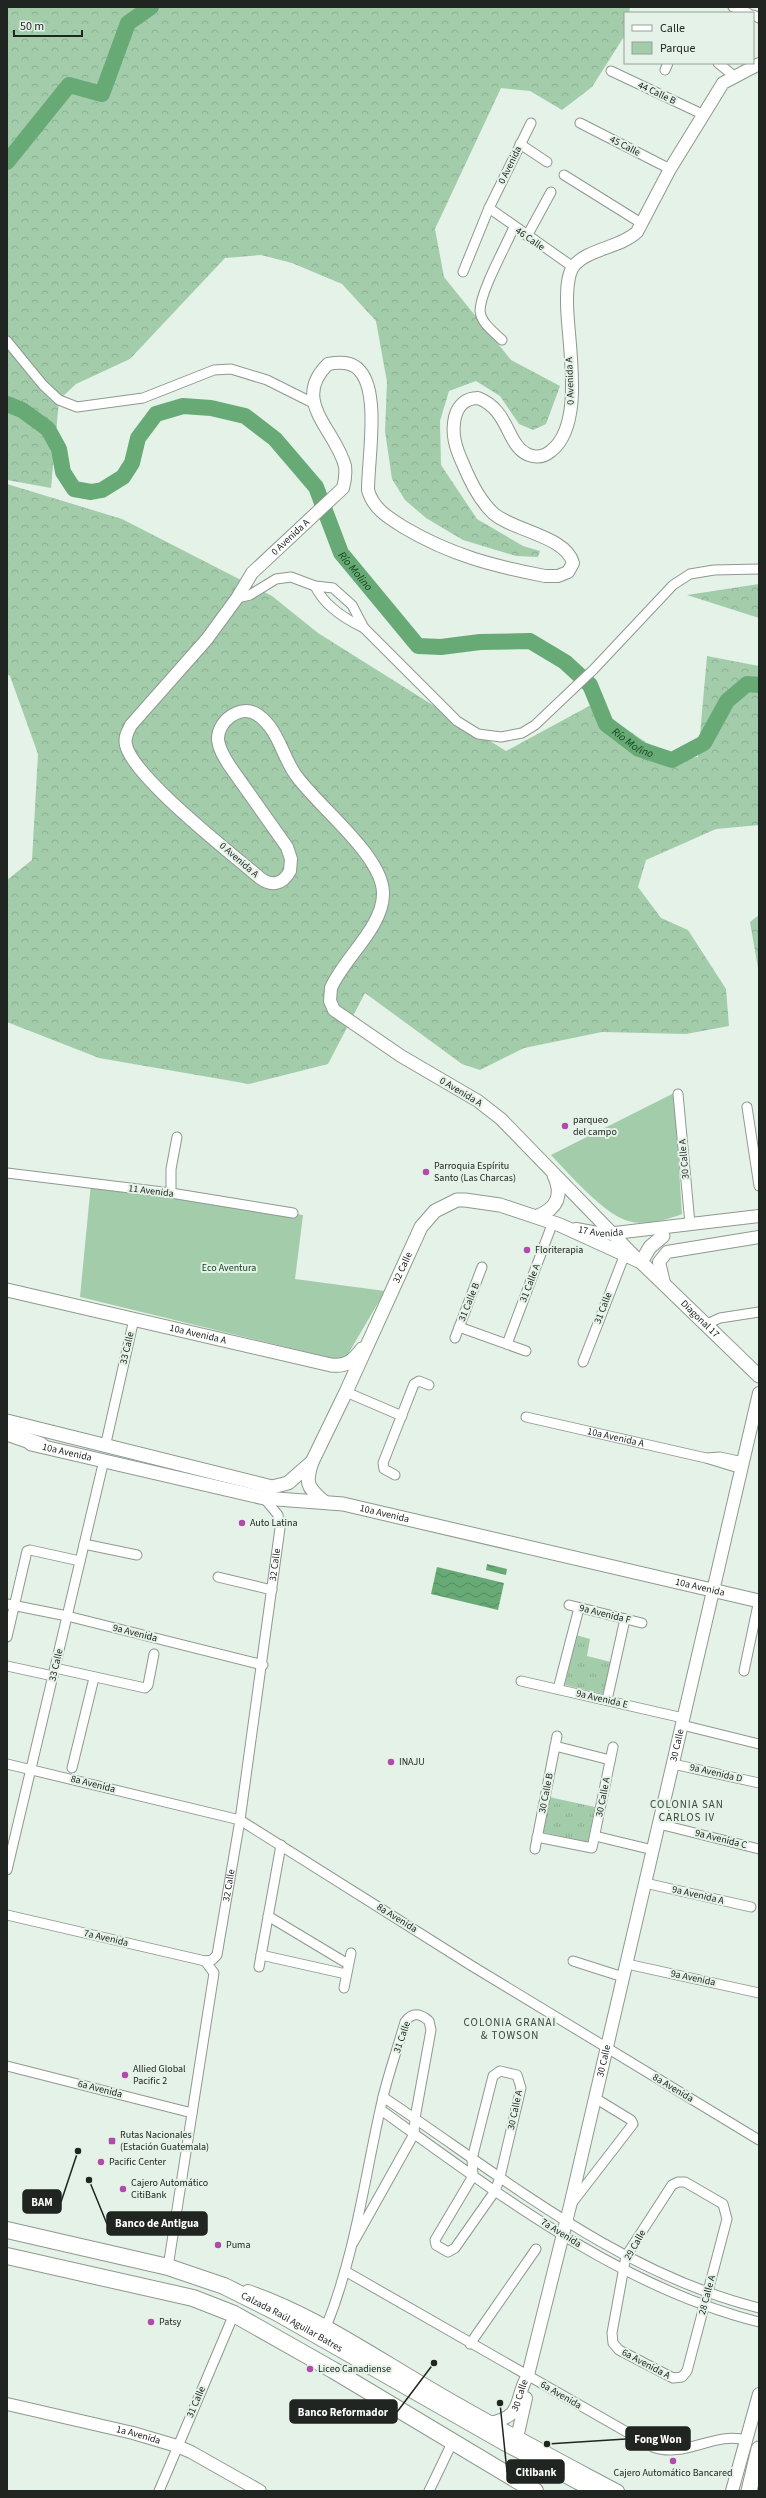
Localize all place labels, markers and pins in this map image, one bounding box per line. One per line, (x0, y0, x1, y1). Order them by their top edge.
place label: parqueo del campo (573, 1113, 617, 1139)
marker: parqueo del campo (560, 1121, 570, 1131)
place label: Parroquia Espíritu Santo (Las Charcas) (434, 1159, 516, 1185)
marker: Parroquia Espíritu Santo (Las Charcas) (421, 1167, 431, 1177)
place label: Floriterapia (535, 1243, 583, 1257)
marker: Floriterapia (522, 1245, 532, 1255)
place label: Auto Latina (250, 1516, 298, 1530)
marker: Auto Latina (237, 1518, 247, 1528)
place label: INAJU (399, 1755, 425, 1769)
marker: INAJU (386, 1757, 396, 1767)
place label: Allied Global Pacific 2 (133, 2062, 186, 2088)
marker: Allied Global Pacific 2 (120, 2070, 130, 2080)
place label: Rutas Nacionales (Estación Guatemala) (120, 2128, 209, 2154)
marker: Rutas Nacionales (Estación Guatemala) (107, 2136, 117, 2146)
place label: Pacific Center (109, 2155, 167, 2169)
marker: Pacific Center (96, 2157, 106, 2167)
place label: Cajero Automático CitiBank (131, 2176, 208, 2202)
marker: Cajero Automático CitiBank (118, 2184, 128, 2194)
callout: BAM (23, 2190, 61, 2213)
callout: Banco de Antigua (107, 2212, 207, 2235)
place label: Puma (226, 2238, 250, 2252)
marker: Puma (213, 2240, 223, 2250)
place label: Patsy (159, 2315, 182, 2329)
marker: Patsy (146, 2317, 156, 2327)
place label: Liceo Canadiense (318, 2362, 391, 2376)
marker: Liceo Canadiense (305, 2364, 315, 2374)
callout: Banco Reformador (290, 2400, 397, 2423)
callout: Fong Won (626, 2427, 690, 2450)
marker: Cajero Automático Bancared (668, 2456, 678, 2466)
callout: Citibank (507, 2460, 564, 2483)
place label: Cajero Automático Bancared (613, 2466, 733, 2480)

